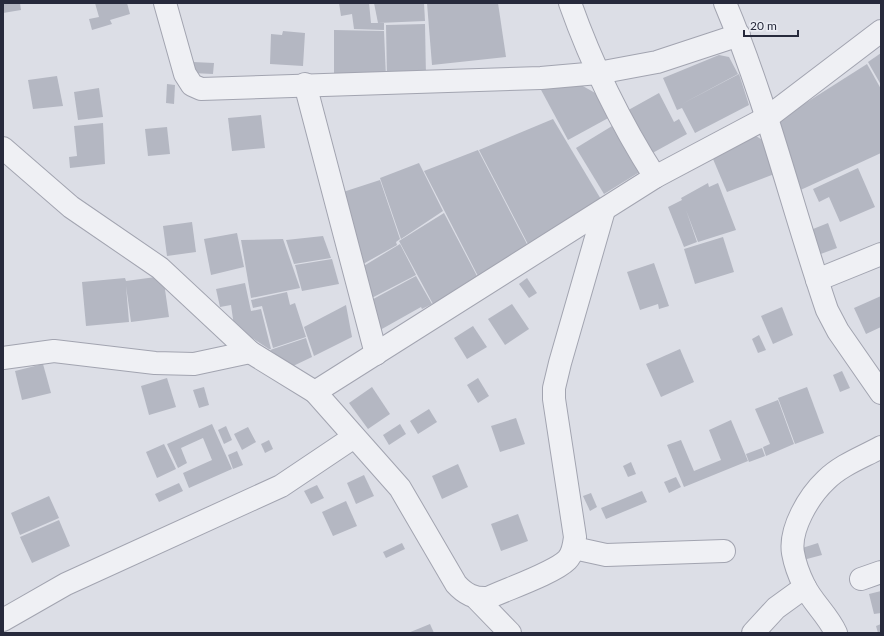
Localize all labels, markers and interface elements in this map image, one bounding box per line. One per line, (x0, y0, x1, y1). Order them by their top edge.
scale bar (744, 12, 798, 38)
text: 20 m (750, 18, 777, 33)

